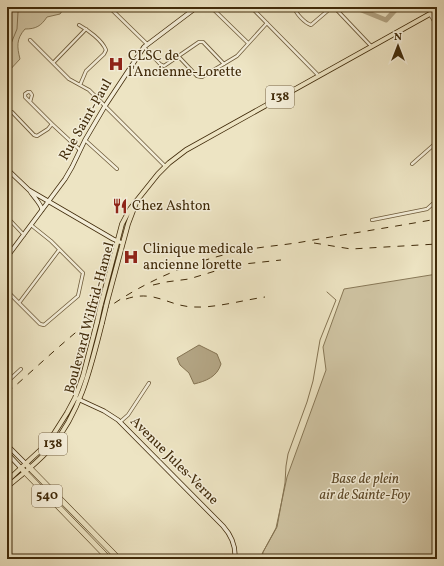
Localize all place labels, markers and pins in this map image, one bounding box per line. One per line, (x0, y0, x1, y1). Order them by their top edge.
place label: CLSC de l'Ancienne-Lorette (128, 47, 242, 82)
hospital icon: CLSC de l'Ancienne-Lorette (107, 55, 125, 73)
restaurant icon: Chez Ashton (111, 197, 129, 215)
place label: Chez Ashton (132, 197, 211, 216)
place label: Clinique medicale ancienne lorette (143, 240, 254, 275)
hospital icon: Clinique medicale ancienne lorette (122, 248, 140, 266)

